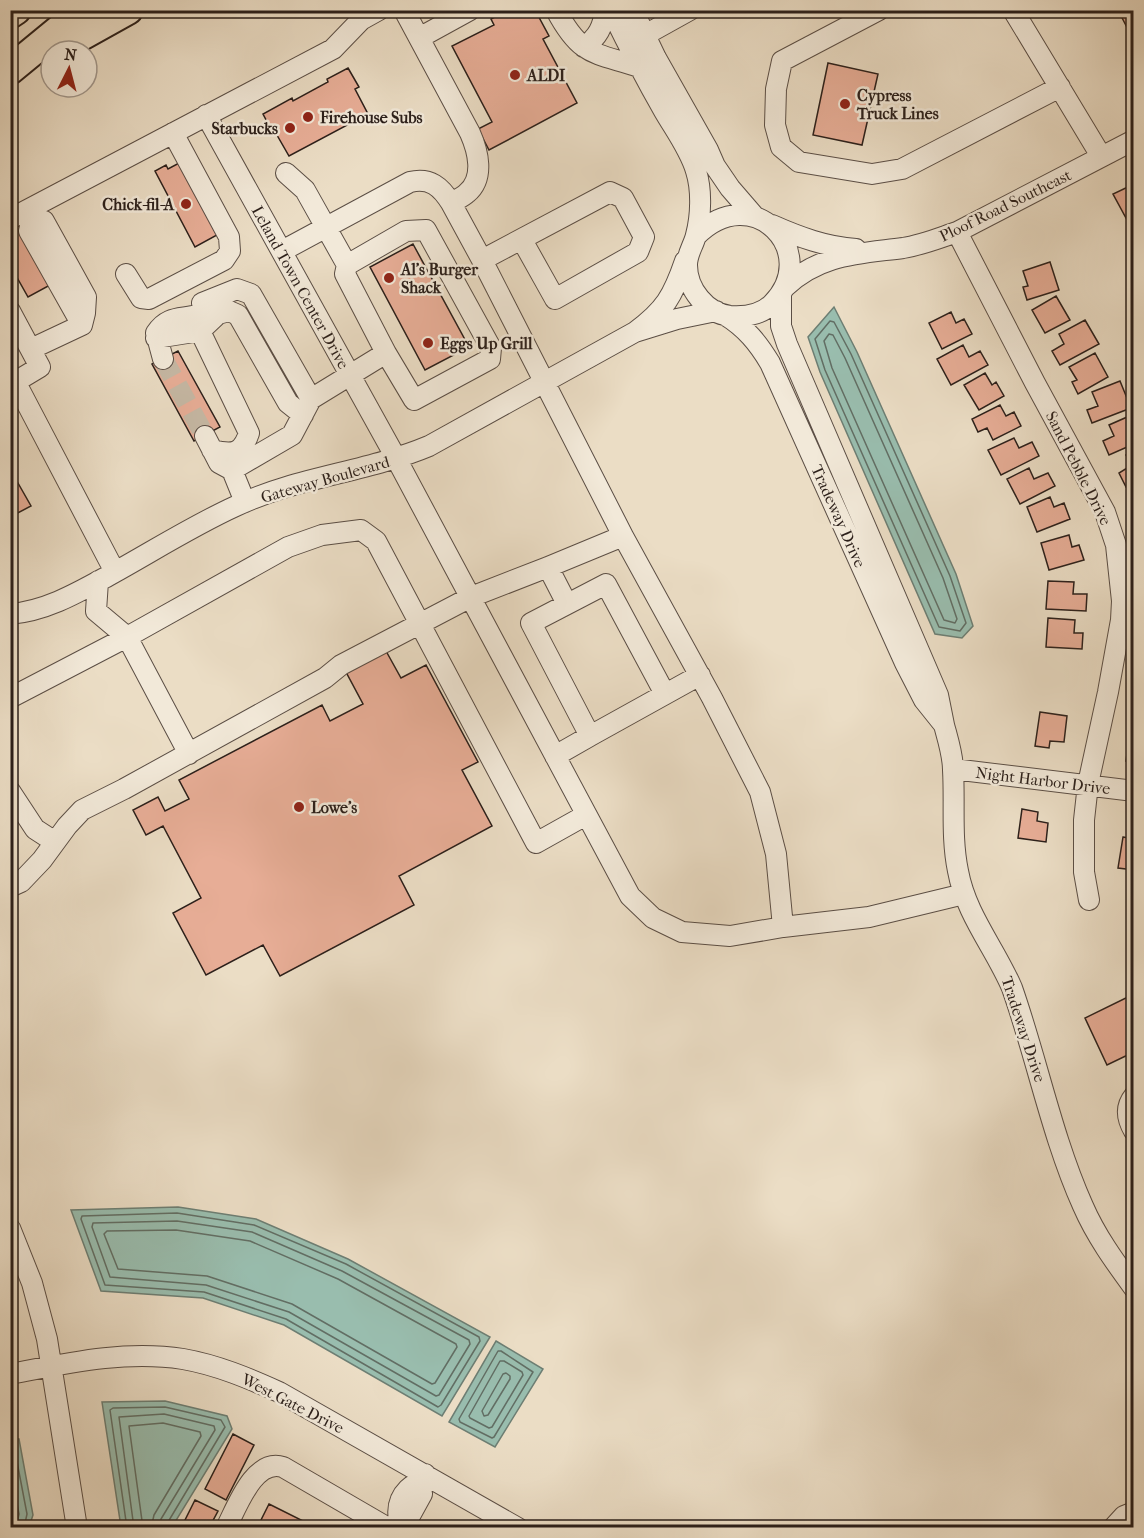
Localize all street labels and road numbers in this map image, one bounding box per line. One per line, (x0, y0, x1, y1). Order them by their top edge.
street label: Ploof Road Southeast (936, 165, 1075, 246)
street label: Leland Town Center Drive (248, 202, 353, 372)
street label: Sand Pebble Drive (1042, 408, 1116, 529)
street label: Gateway Boulevard (259, 452, 392, 507)
street label: Tradeway Drive (807, 462, 870, 571)
street label: Night Harbor Drive (974, 763, 1112, 798)
street label: Tradeway Drive (997, 974, 1050, 1085)
street label: West Gate Drive (237, 1369, 347, 1437)

